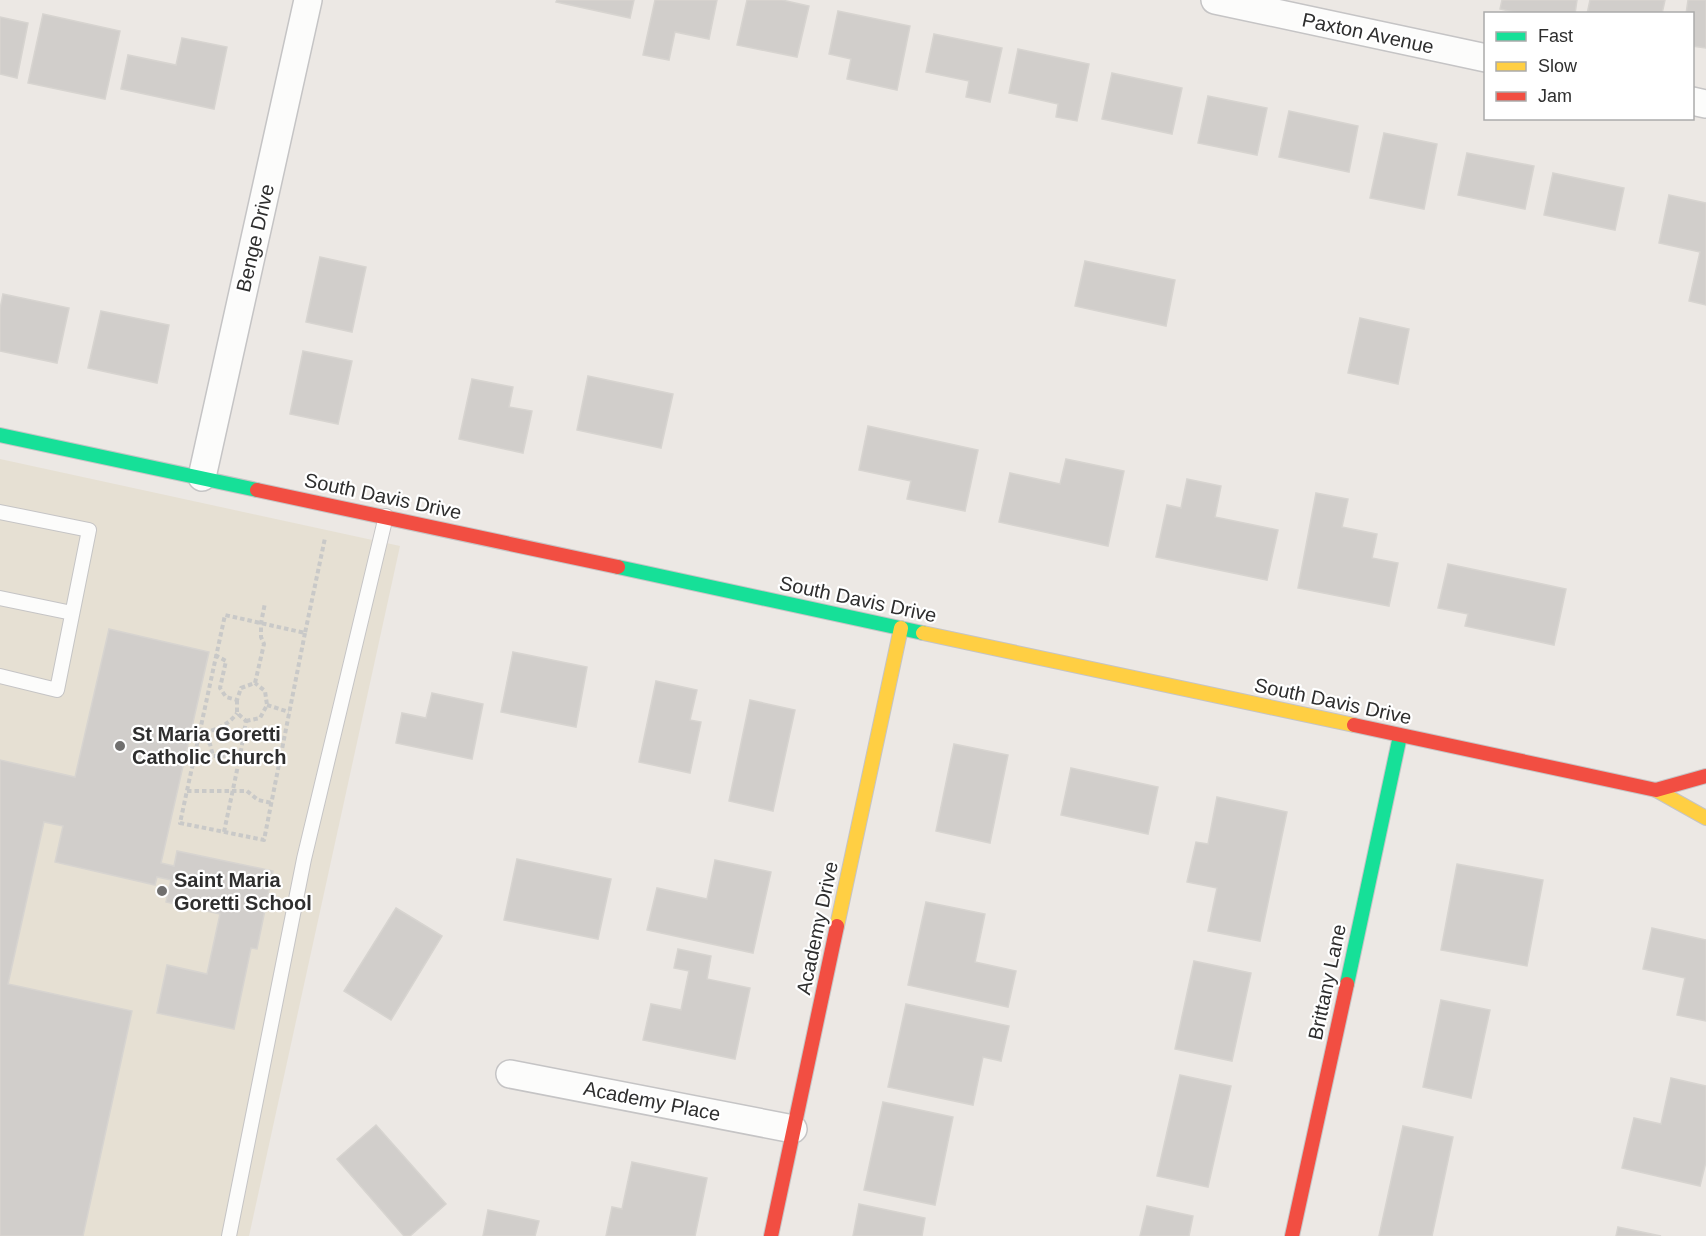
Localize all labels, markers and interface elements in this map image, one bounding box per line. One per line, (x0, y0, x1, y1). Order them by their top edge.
street label: Paxton Avenue (1300, 8, 1436, 58)
legend (1484, 12, 1694, 120)
text: Fast (1538, 26, 1573, 46)
text: Slow (1538, 56, 1578, 76)
text: Jam (1538, 86, 1572, 106)
street label: Benge Drive (232, 182, 278, 294)
street label: South Davis Drive (302, 469, 464, 523)
street label: South Davis Drive (777, 572, 939, 626)
street label: South Davis Drive (1252, 674, 1414, 728)
place label: St Maria Goretti Catholic Church (132, 723, 286, 768)
marker: St Maria Goretti Catholic Church (113, 739, 127, 753)
street label: Academy Drive (792, 859, 842, 997)
place label: Saint Maria Goretti School (174, 869, 312, 914)
marker: Saint Maria Goretti School (155, 884, 169, 898)
street label: Brittany Lane (1304, 922, 1350, 1042)
street label: Academy Place (582, 1077, 722, 1125)

